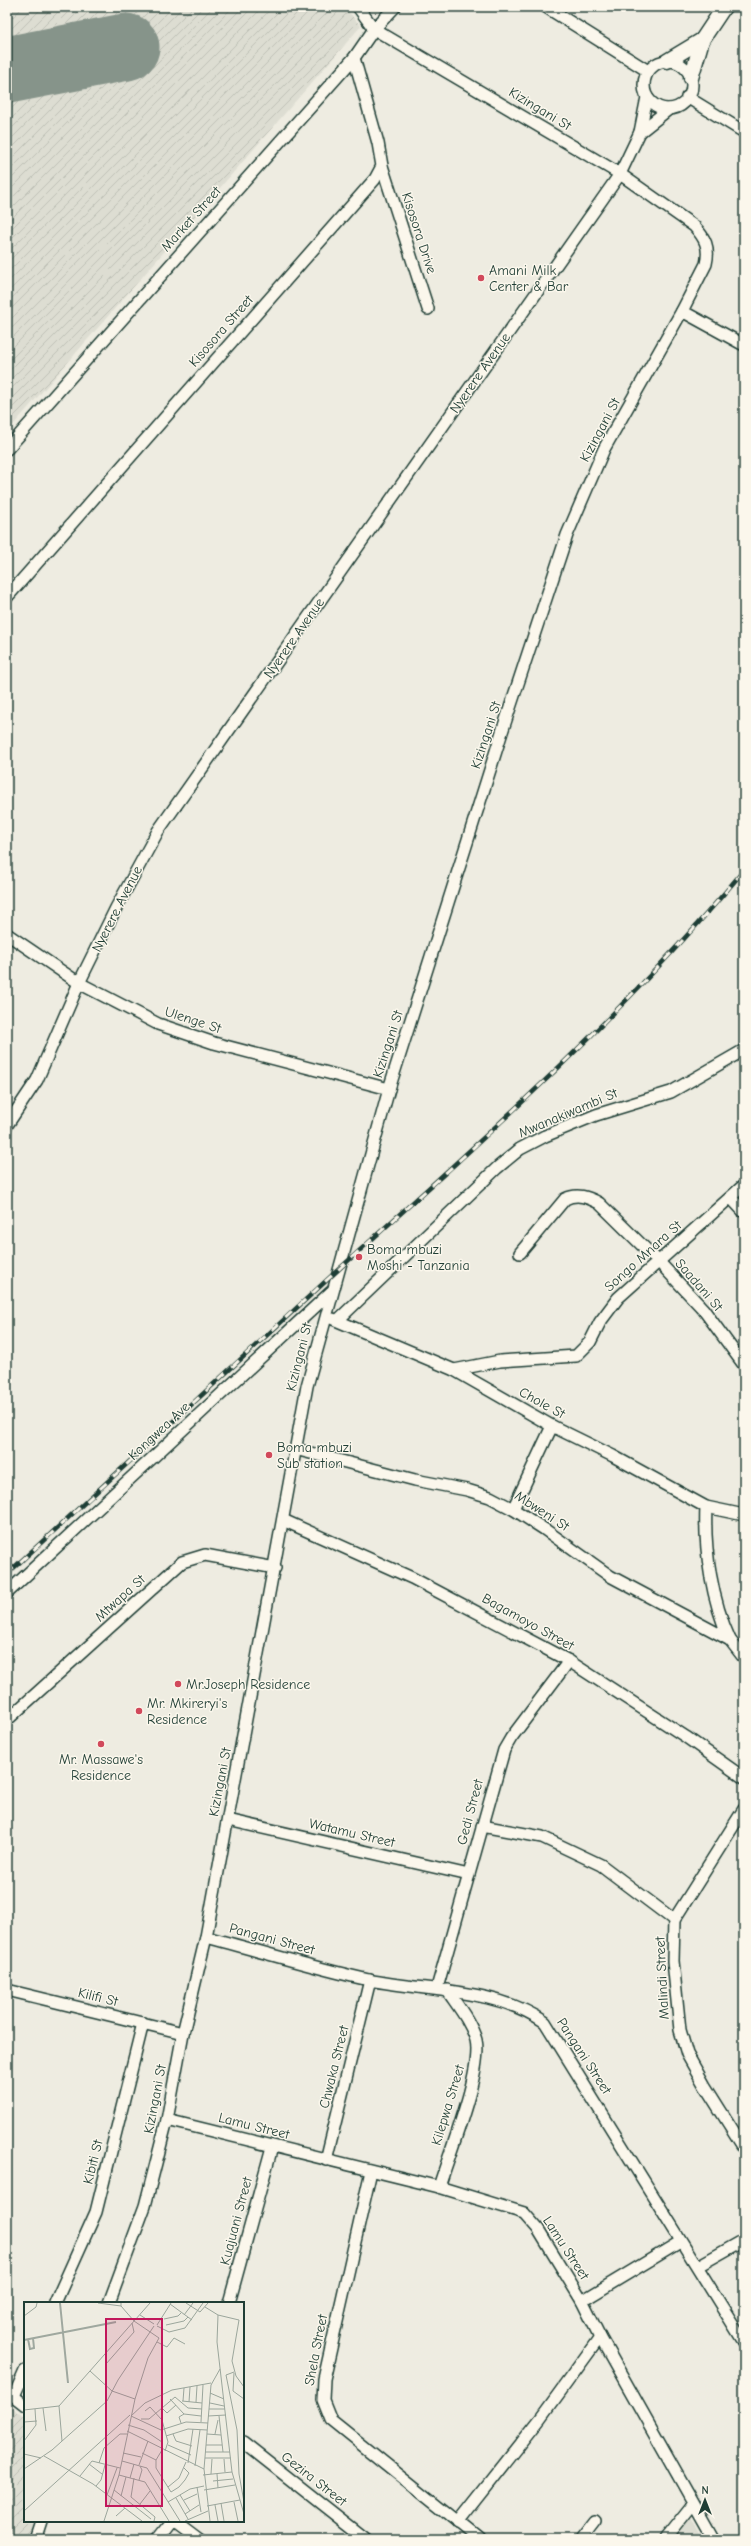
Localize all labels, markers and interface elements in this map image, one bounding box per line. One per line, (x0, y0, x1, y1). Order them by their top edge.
street label: Kizingani St (506, 84, 575, 135)
street label: Market Street (157, 182, 225, 255)
street label: Kisosora Drive (398, 190, 440, 276)
place label: Amani Milk Center & Bar (489, 262, 569, 295)
marker: Amani Milk Center & Bar (476, 273, 486, 283)
street label: Kisosora Street (185, 291, 257, 370)
street label: Nyerere Avenue (446, 330, 514, 416)
street label: Kizingani St (576, 394, 624, 465)
street label: Nyerere Avenue (260, 595, 328, 681)
street label: Kizingani St (467, 698, 505, 771)
street label: Nyerere Avenue (88, 863, 146, 955)
street label: Ulenge St (163, 1003, 224, 1037)
street label: Kizingani St (369, 1007, 407, 1080)
street label: Mwanakiwambi St (516, 1084, 621, 1142)
street label: Songo Mnara St (601, 1216, 686, 1295)
place label: Boma mbuzi Moshi - Tanzania (367, 1241, 470, 1274)
marker: Boma mbuzi Moshi - Tanzania (354, 1252, 364, 1262)
street label: Saadani St (672, 1255, 727, 1316)
street label: Kizingani St (282, 1320, 316, 1393)
street label: Chole St (516, 1383, 569, 1423)
street label: Kongwea Ave (125, 1398, 193, 1464)
place label: Boma mbuzi Sub station (277, 1439, 352, 1472)
marker: Boma mbuzi Sub station (264, 1450, 274, 1460)
street label: Mbweni St (512, 1487, 573, 1535)
street label: Mtwapa St (91, 1570, 150, 1625)
street label: Bagamoyo Street (479, 1590, 578, 1655)
place label: Mr.Joseph Residence (186, 1676, 310, 1693)
marker: Mr.Joseph Residence (173, 1679, 183, 1689)
place label: Mr. Mkireryi's Residence (147, 1695, 227, 1728)
marker: Mr. Mkireryi's Residence (134, 1706, 144, 1716)
marker: Mr. Massawe's Residence (96, 1739, 106, 1749)
street label: Kizingani St (205, 1745, 235, 1818)
place label: Mr. Massawe's Residence (59, 1751, 143, 1784)
street label: Gedi Street (453, 1776, 487, 1847)
street label: Watamu Street (307, 1815, 398, 1851)
street label: Pangani Street (228, 1919, 317, 1959)
street label: Malindi Street (651, 1935, 673, 2020)
street label: Kilifi St (76, 1984, 121, 2010)
street label: Pangani Street (553, 2015, 616, 2098)
street label: Chwaka Street (315, 2023, 353, 2110)
street label: Kizingani St (140, 2062, 170, 2135)
street label: Kilepwa Street (428, 2062, 469, 2147)
street label: Lamu Street (217, 2109, 292, 2143)
street label: Kibiti St (79, 2137, 107, 2186)
street label: Kuajuani Street (216, 2174, 256, 2267)
street label: Lamu Street (539, 2213, 593, 2284)
inset map (24, 2302, 244, 2522)
street label: Shela Street (301, 2312, 331, 2387)
street label: Gezira Street (278, 2448, 351, 2510)
north arrow (685, 2480, 725, 2520)
text: N (701, 2484, 709, 2497)

